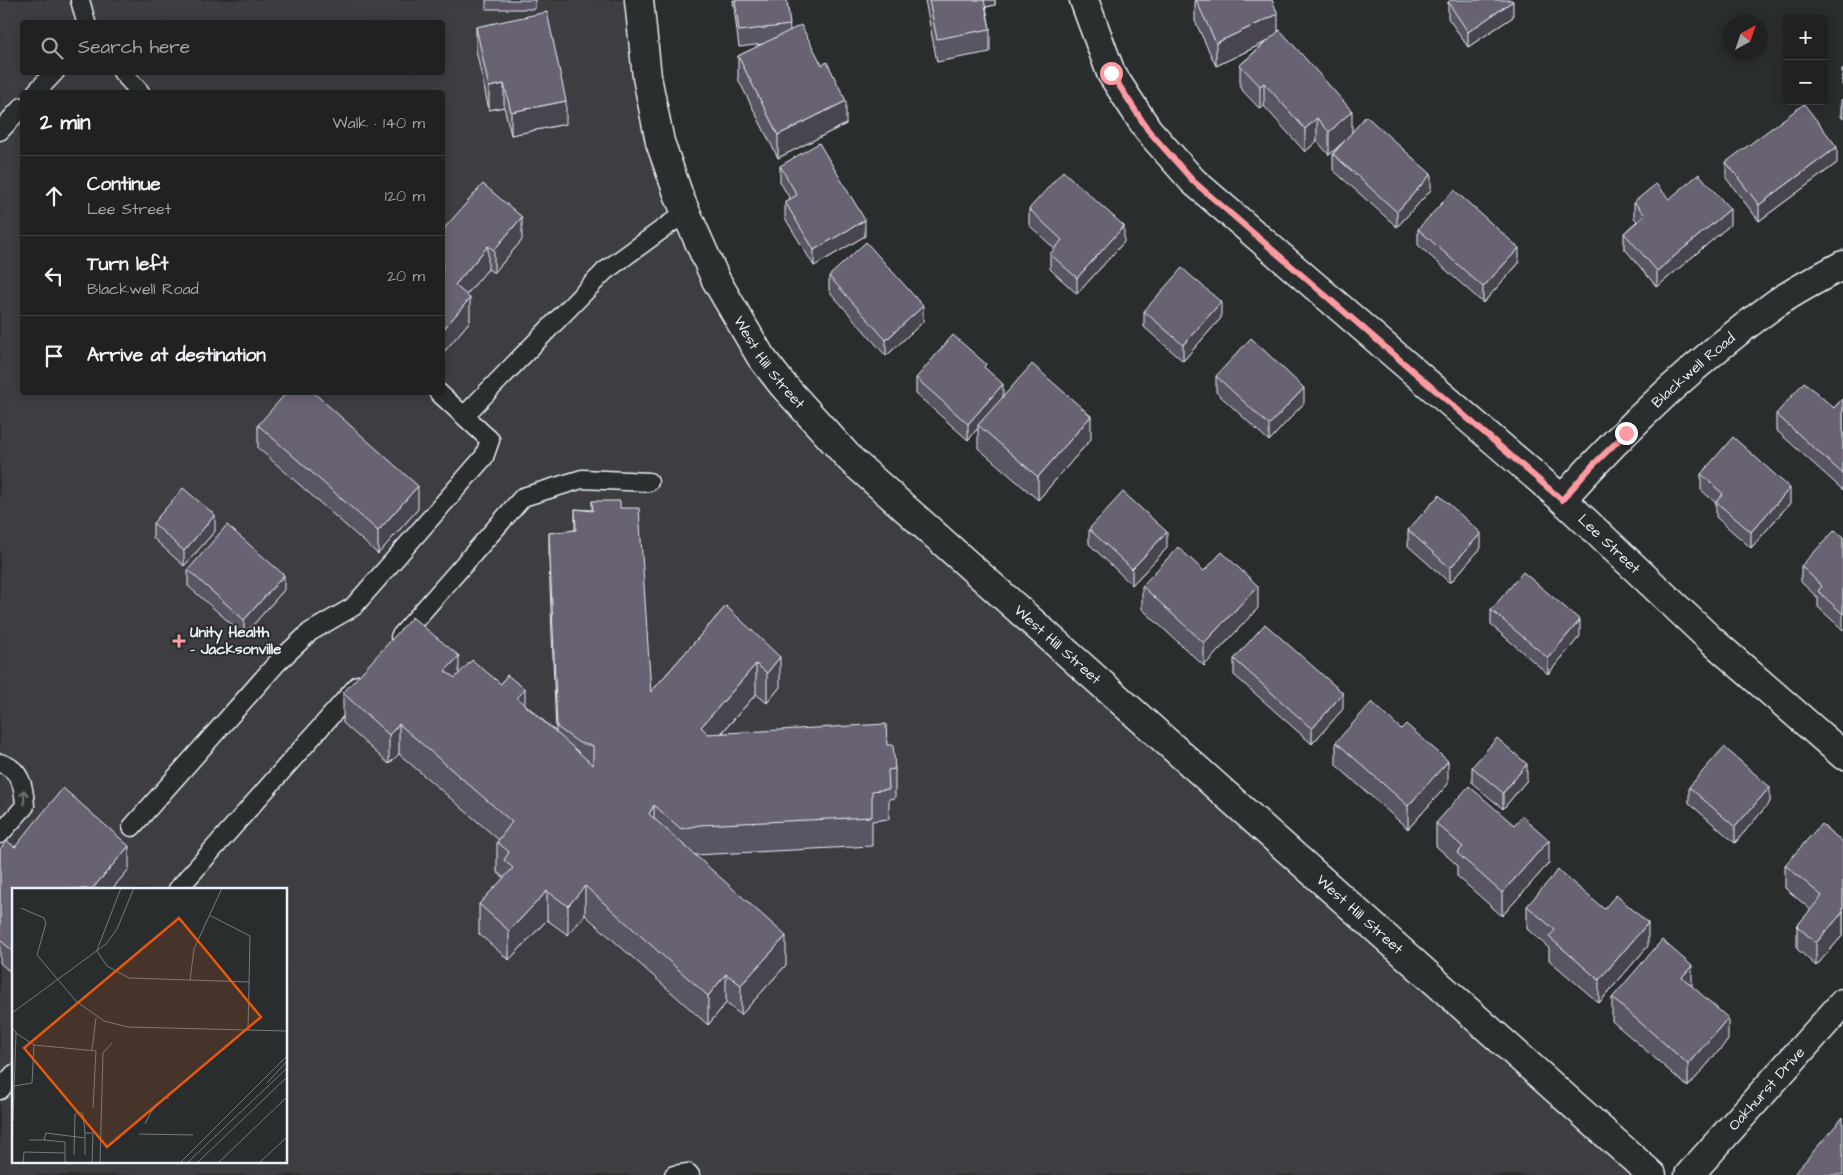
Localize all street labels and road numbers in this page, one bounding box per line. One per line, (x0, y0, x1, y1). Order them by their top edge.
street label: West Hill Street (728, 312, 810, 414)
street label: Blackwell Road (1647, 328, 1740, 413)
street label: Lee Street (1573, 509, 1645, 579)
street label: West Hill Street (1009, 600, 1106, 690)
street label: West Hill Street (1311, 870, 1408, 959)
street label: Oakhurst Drive (1724, 1042, 1810, 1135)

